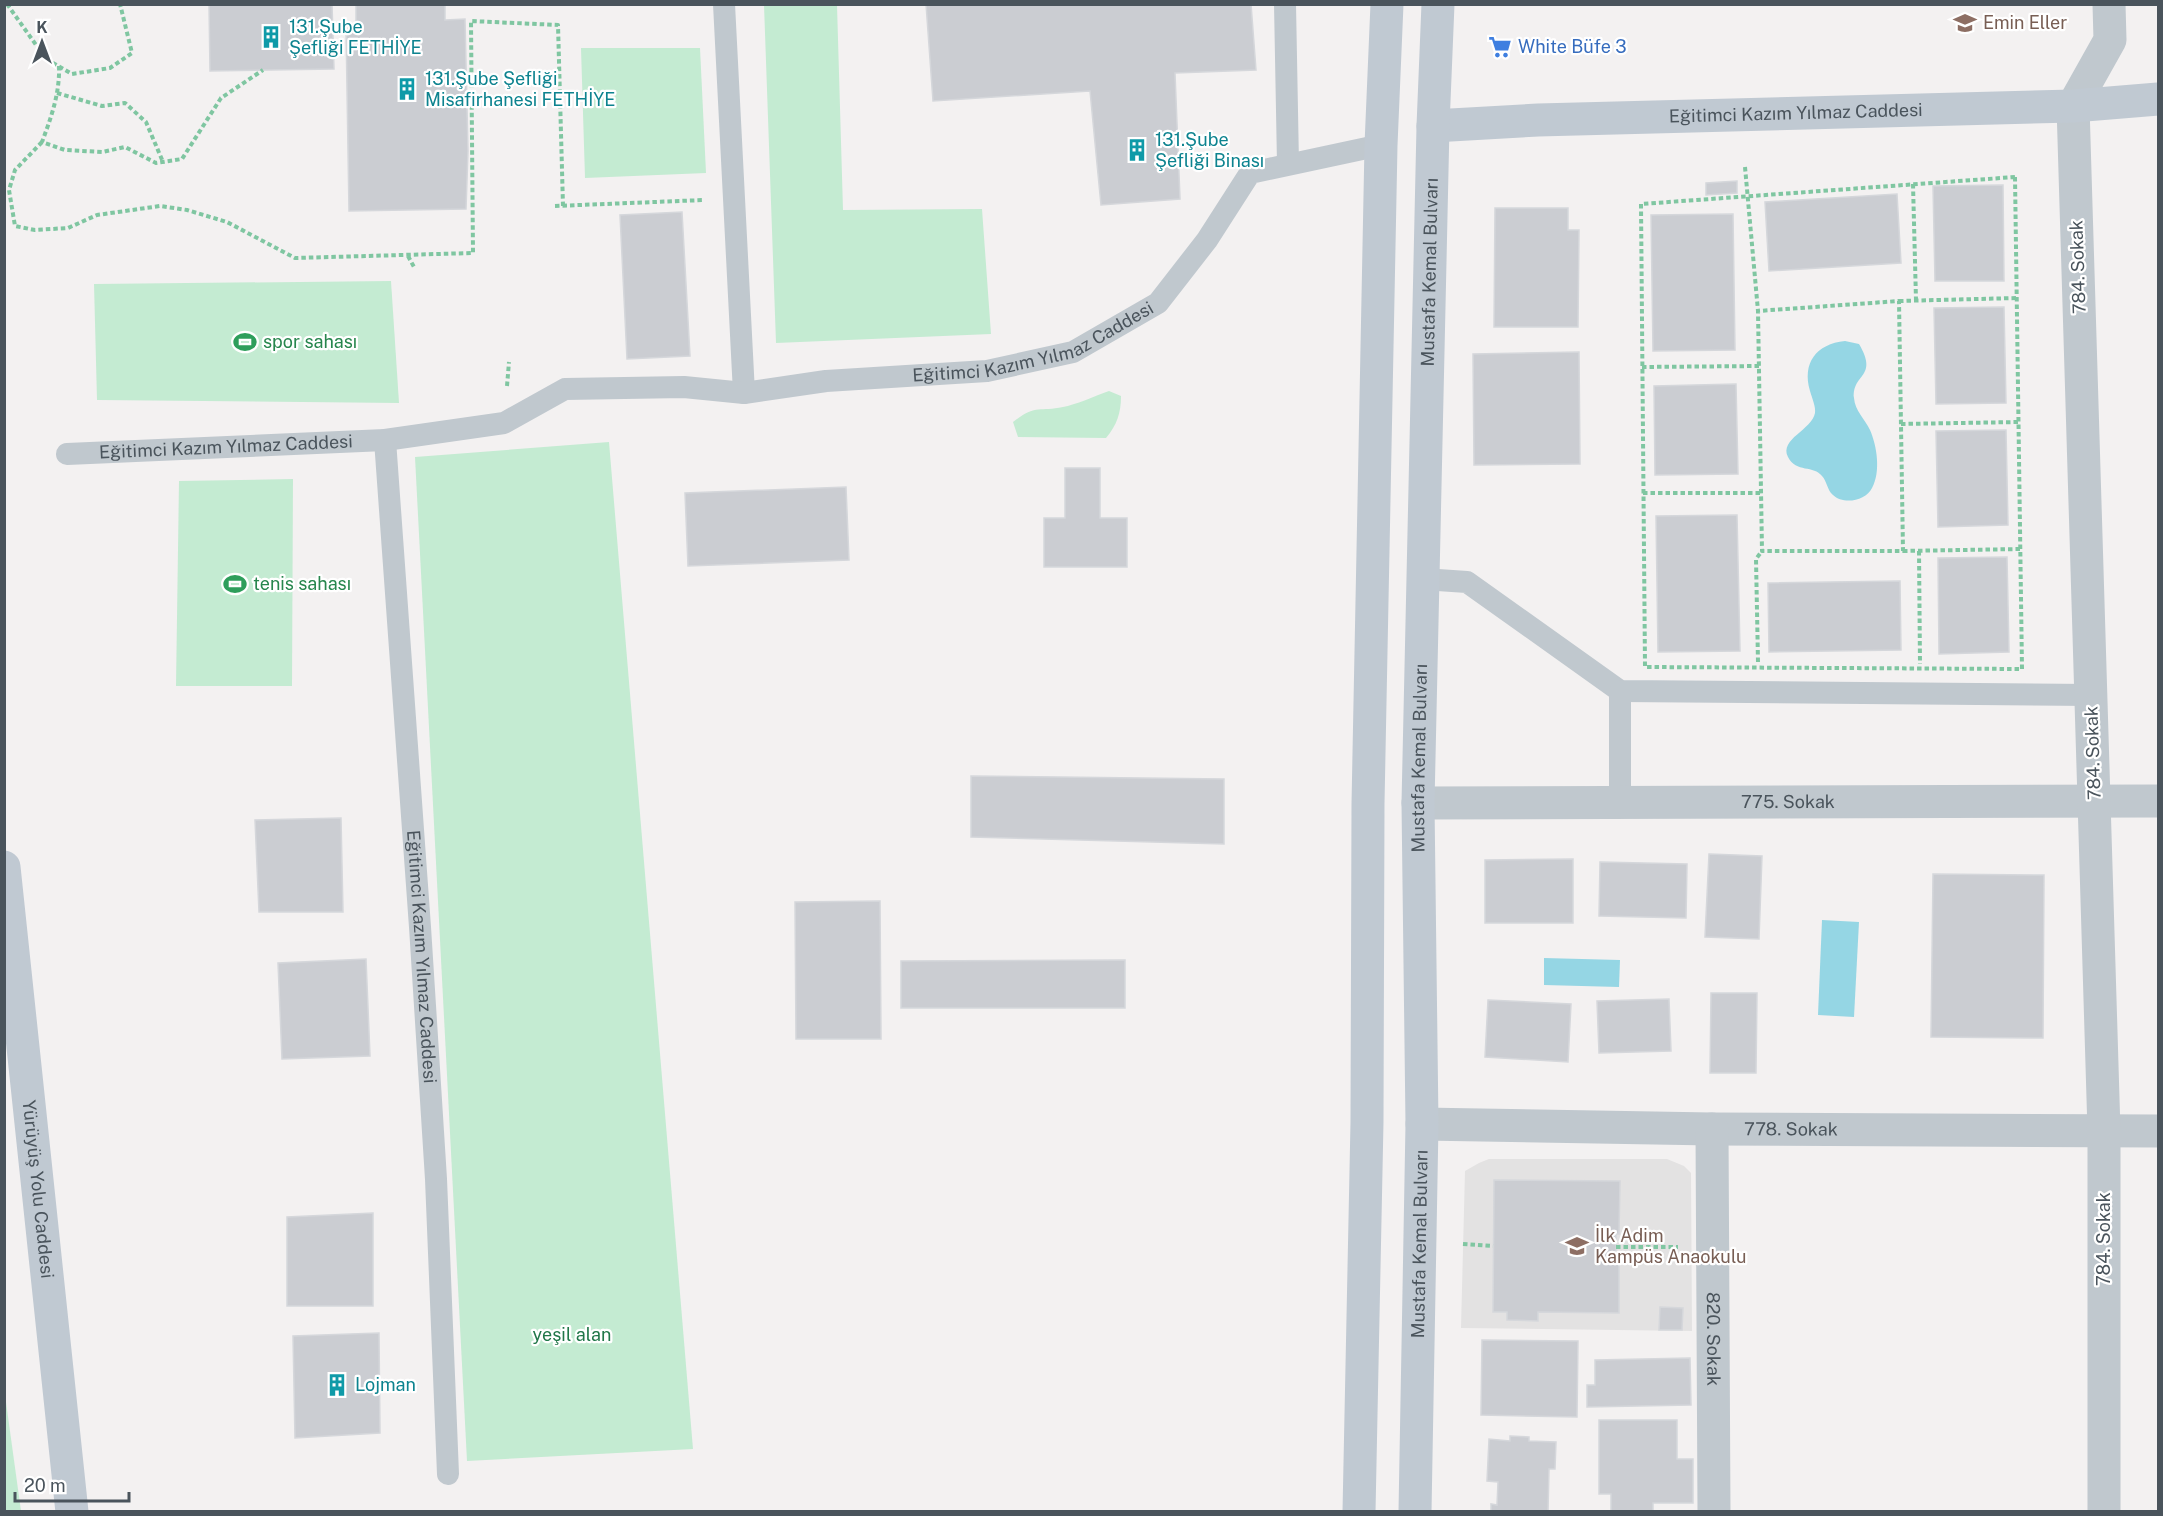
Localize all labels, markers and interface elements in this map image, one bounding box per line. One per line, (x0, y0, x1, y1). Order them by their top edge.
school or university icon: Emin Eller (1952, 10, 1978, 36)
north arrow (12, 12, 72, 72)
place label: Emin Eller (1983, 12, 2067, 33)
place label: 131.Şube Şefliği FETHİYE (289, 16, 422, 58)
text: K (36, 18, 48, 37)
building icon: 131.Şube Şefliği FETHİYE (258, 24, 284, 50)
supermarket icon: White Büfe 3 (1487, 34, 1513, 60)
place label: White Büfe 3 (1518, 36, 1627, 57)
place label: 131.Şube Şefliği Misafirhanesi FETHİYE (425, 68, 615, 110)
building icon: 131.Şube Şefliği Misafirhanesi FETHİYE (394, 76, 420, 102)
street label: Eğitimci Kazım Yılmaz Caddesi (1669, 99, 1923, 127)
place label: 131.Şube Şefliği Binası (1155, 129, 1264, 171)
building icon: 131.Şube Şefliği Binası (1124, 137, 1150, 163)
street label: Mustafa Kemal Bulvarı (1417, 178, 1442, 367)
street label: 784. Sokak (2065, 220, 2090, 314)
street label: Eğitimci Kazım Yılmaz Caddesi (912, 297, 1157, 386)
sports icon: spor sahası (232, 329, 258, 355)
place label: spor sahası (263, 331, 357, 352)
street label: Eğitimci Kazım Yılmaz Caddesi (99, 430, 353, 463)
sports icon: tenis sahası (222, 571, 248, 597)
place label: tenis sahası (253, 573, 351, 594)
street label: Mustafa Kemal Bulvarı (1407, 663, 1431, 853)
street label: 784. Sokak (2080, 706, 2105, 800)
street label: 775. Sokak (1741, 791, 1835, 812)
street label: Eğitimci Kazım Yılmaz Caddesi (403, 829, 441, 1084)
street label: Yürüyüş Yolu Caddesi (19, 1099, 58, 1279)
street label: 778. Sokak (1744, 1118, 1838, 1140)
street label: Mustafa Kemal Bulvarı (1407, 1149, 1432, 1339)
street label: 784. Sokak (2093, 1192, 2114, 1286)
place label: İlk Adim Kampüs Anaokulu (1595, 1224, 1747, 1267)
school or university icon: İlk Adim Kampüs Anaokulu (1564, 1233, 1590, 1259)
street label: 820. Sokak (1703, 1292, 1724, 1386)
park label: yeşil alan (533, 1324, 611, 1345)
building icon: Lojman (324, 1372, 350, 1398)
place label: Lojman (355, 1374, 416, 1395)
scale bar (15, 1465, 129, 1503)
text: 20 m (24, 1475, 66, 1496)

